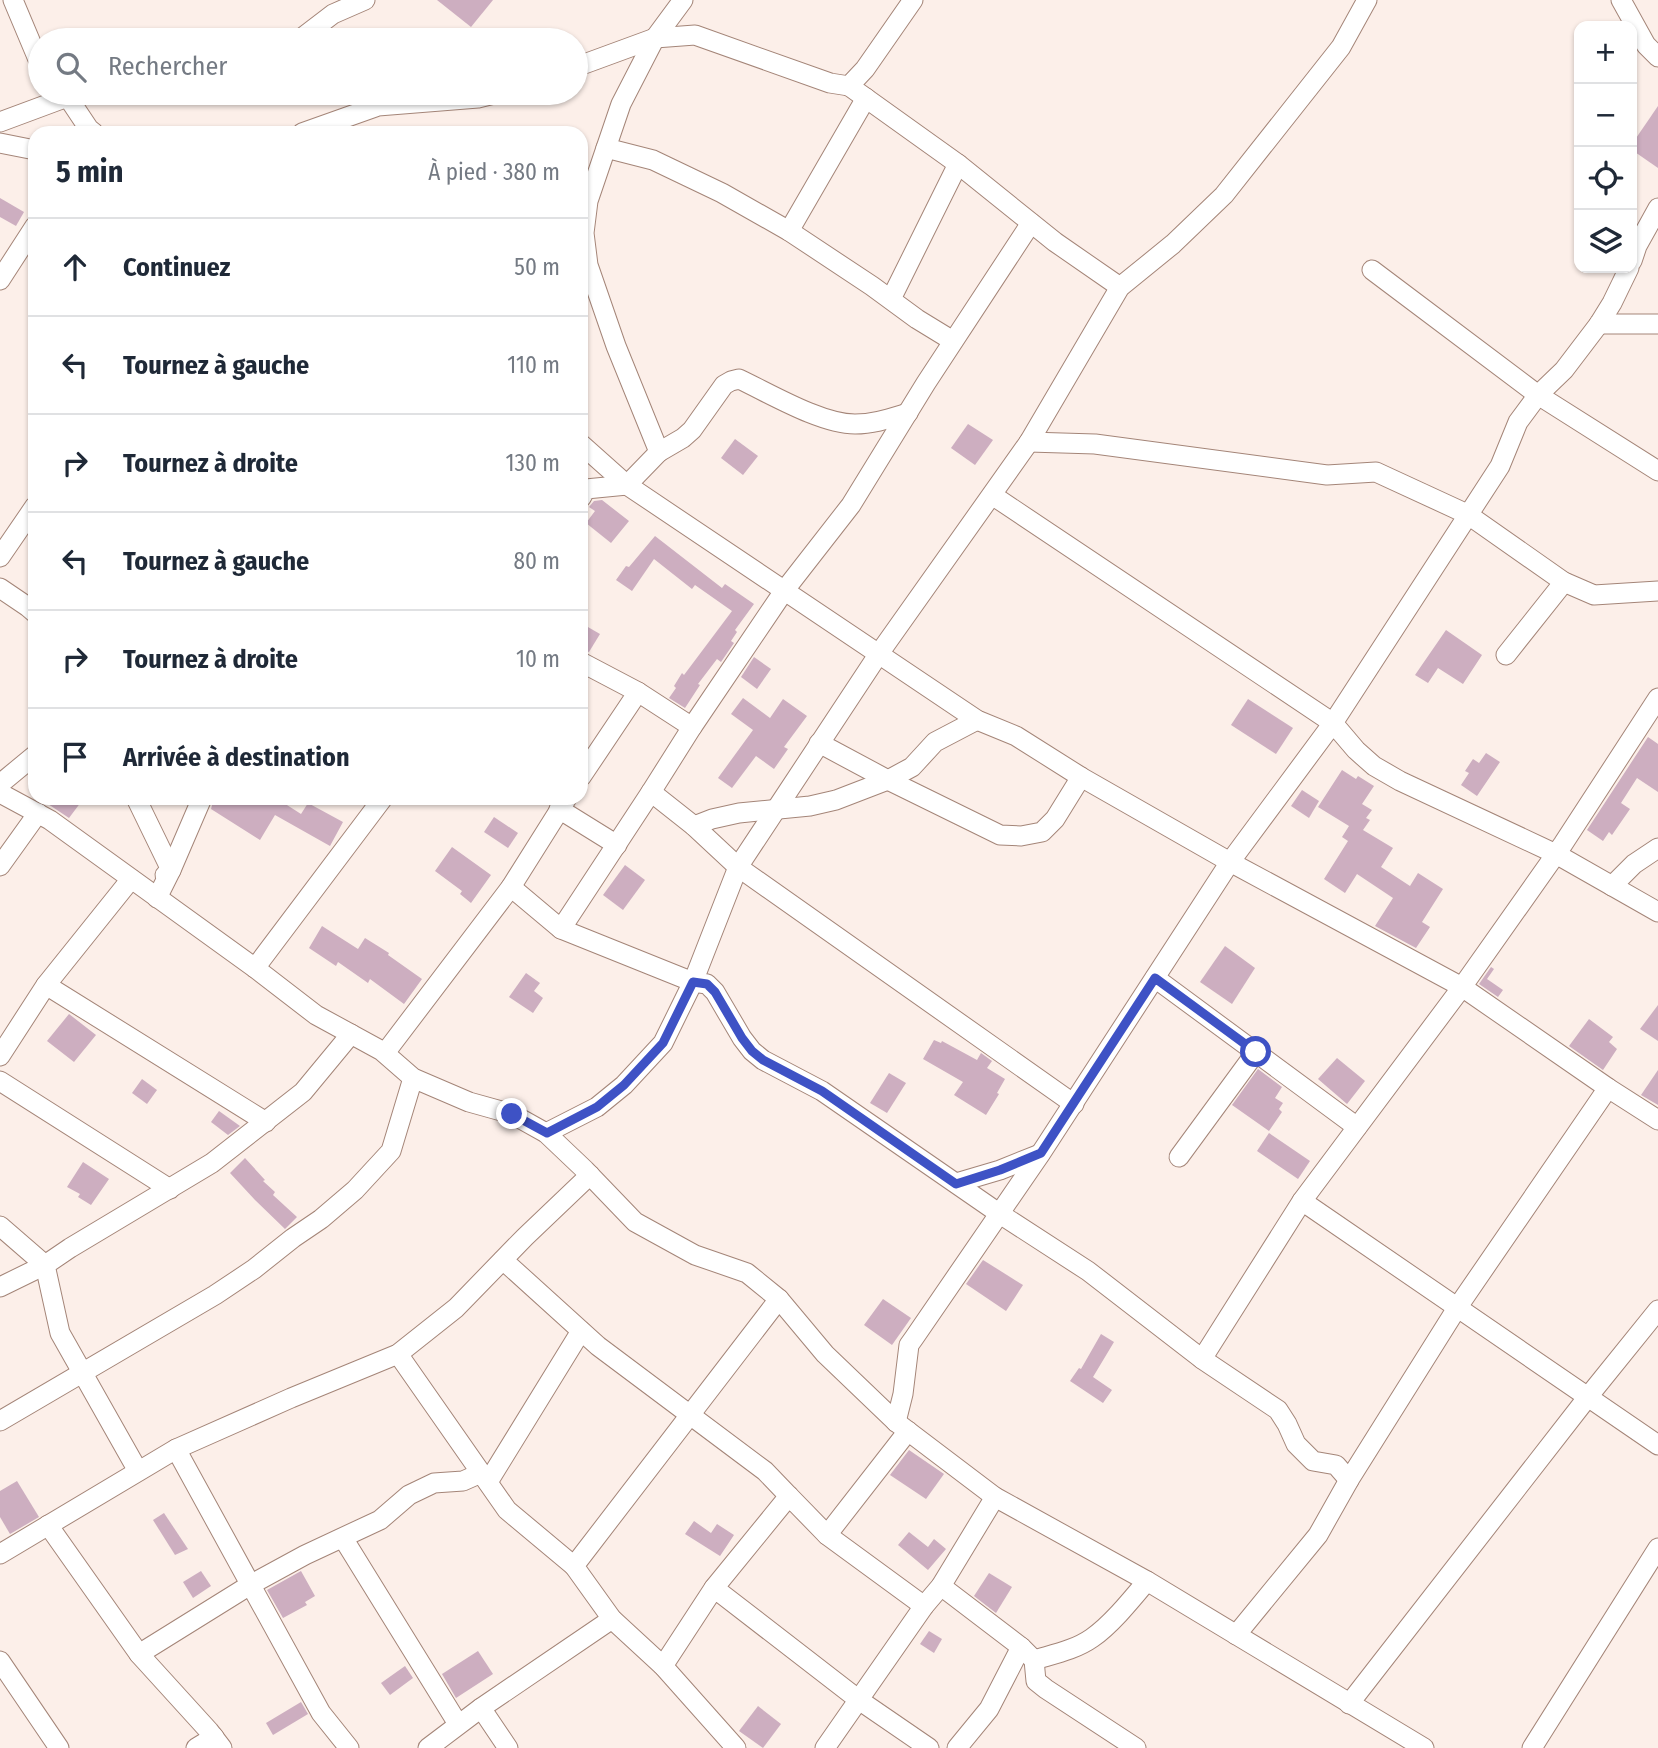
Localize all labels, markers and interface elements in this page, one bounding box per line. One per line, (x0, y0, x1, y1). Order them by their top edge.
map controls (1574, 21, 1637, 273)
button: + (1574, 21, 1637, 84)
search box (28, 28, 588, 105)
icon: search (52, 48, 90, 86)
text: Rechercher (108, 51, 227, 82)
button: − (1574, 84, 1637, 147)
button: locate (1574, 147, 1637, 210)
text: 5 min (56, 154, 123, 190)
text: À pied · 380 m (428, 158, 560, 186)
button: layers (1574, 210, 1637, 273)
icon: ahead (56, 248, 94, 286)
text: Continuez (123, 252, 230, 283)
text: 50 m (514, 253, 560, 281)
icon: left (56, 346, 94, 384)
text: Tournez à gauche (123, 350, 309, 381)
text: 110 m (507, 351, 560, 379)
icon: right (56, 444, 94, 482)
text: Tournez à droite (123, 448, 298, 479)
text: 130 m (506, 449, 560, 477)
icon: left (56, 542, 94, 580)
text: Tournez à gauche (123, 546, 309, 577)
text: 80 m (513, 547, 560, 575)
icon: right (56, 640, 94, 678)
text: Tournez à droite (123, 644, 298, 675)
text: 10 m (516, 645, 560, 673)
icon: arrive (56, 738, 94, 776)
text: Arrivée à destination (123, 742, 350, 773)
route start (1240, 1036, 1271, 1067)
route end (496, 1098, 527, 1129)

